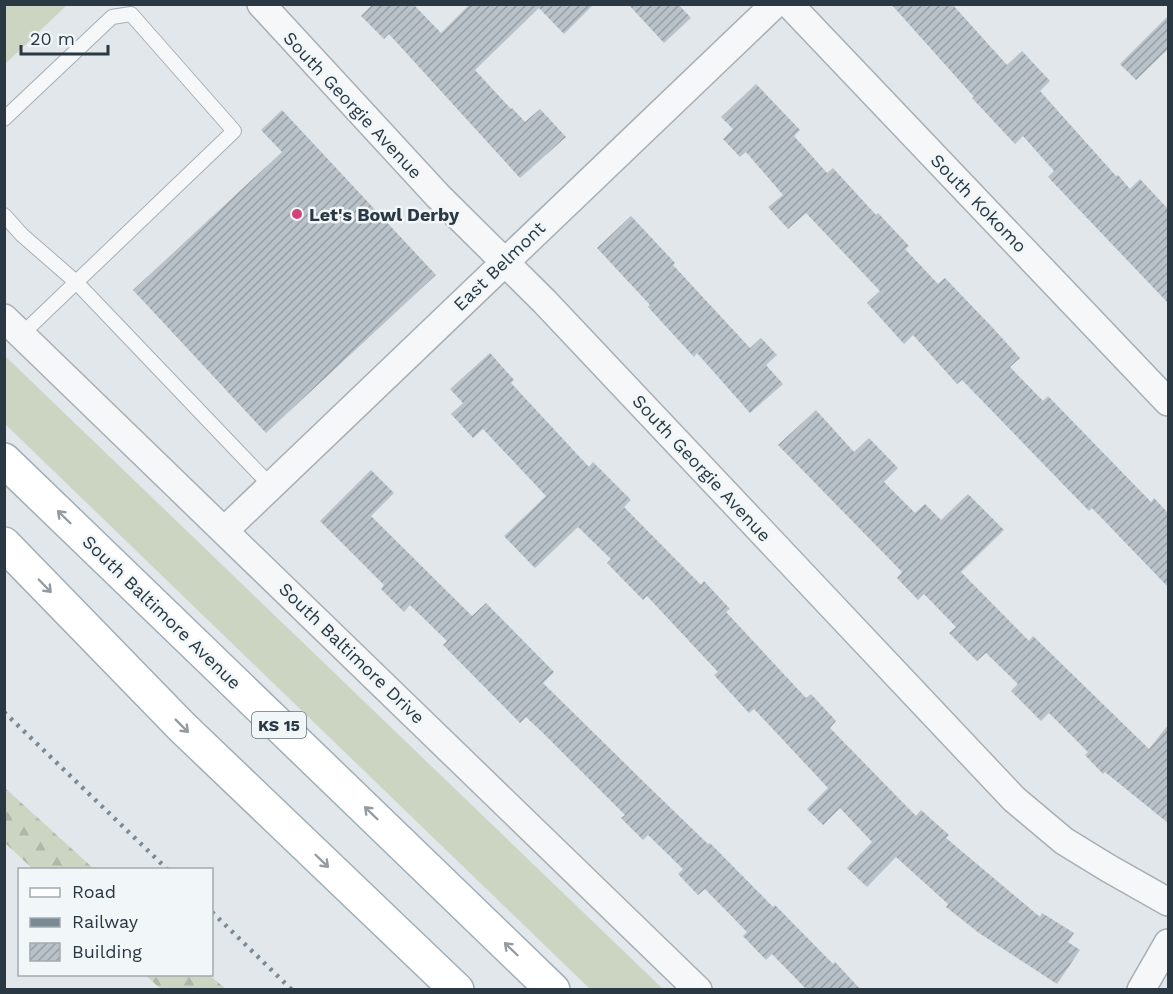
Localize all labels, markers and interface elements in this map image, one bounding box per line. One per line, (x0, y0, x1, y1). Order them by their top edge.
scale bar (21, 18, 108, 56)
street label: South Georgie Avenue (279, 27, 427, 183)
text: 20 m (30, 28, 75, 49)
street label: South Kokomo (927, 149, 1031, 257)
place label: Let's Bowl Derby (309, 204, 460, 225)
marker: Let's Bowl Derby (290, 207, 304, 221)
street label: East Belmont (449, 217, 549, 315)
street label: South Georgie Avenue (628, 390, 776, 546)
one-way arrow (57, 510, 72, 525)
street label: South Baltimore Avenue (78, 531, 246, 693)
street label: South Baltimore Drive (275, 578, 429, 728)
one-way arrow (38, 579, 53, 594)
road number: KS 15 (252, 712, 306, 738)
one-way arrow (174, 718, 189, 733)
one-way arrow (363, 806, 378, 821)
one-way arrow (315, 853, 330, 868)
legend (18, 868, 213, 976)
text: Road (72, 881, 116, 902)
text: Railway (72, 911, 139, 932)
text: Building (72, 941, 142, 962)
one-way arrow (503, 942, 518, 956)

